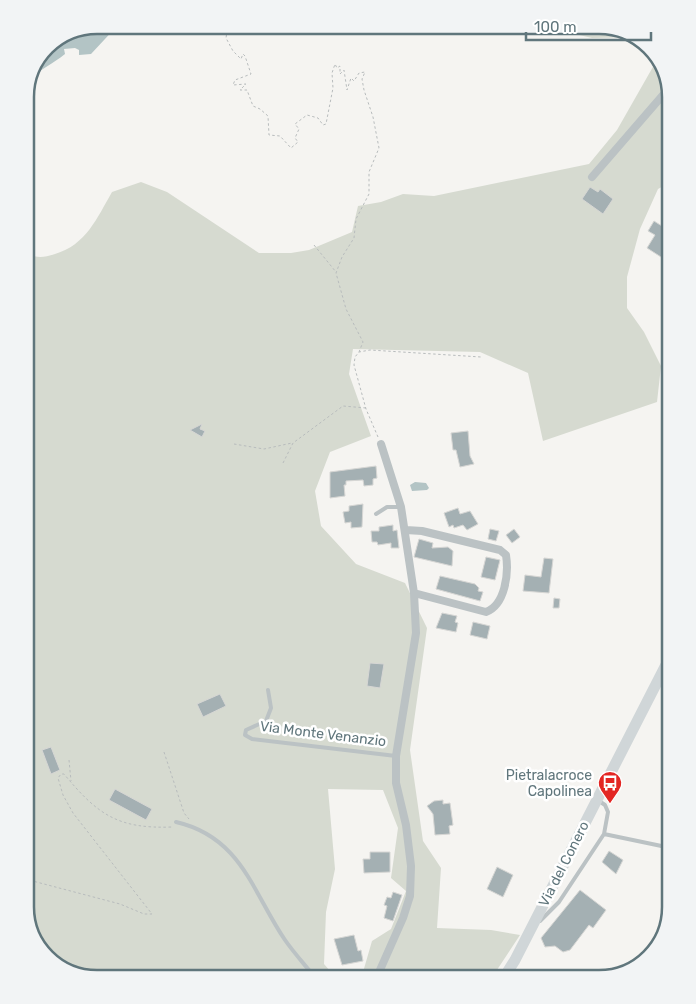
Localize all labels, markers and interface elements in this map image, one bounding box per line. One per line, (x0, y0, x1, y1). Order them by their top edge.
scale bar (526, 10, 651, 42)
text: 100 m (534, 18, 576, 36)
street label: Via Monte Venanzio (259, 718, 387, 750)
place label: Pietralacroce Capolinea (506, 767, 592, 800)
bus stop icon: Pietralacroce Capolinea (597, 770, 623, 804)
street label: Via del Conero (535, 818, 593, 910)

